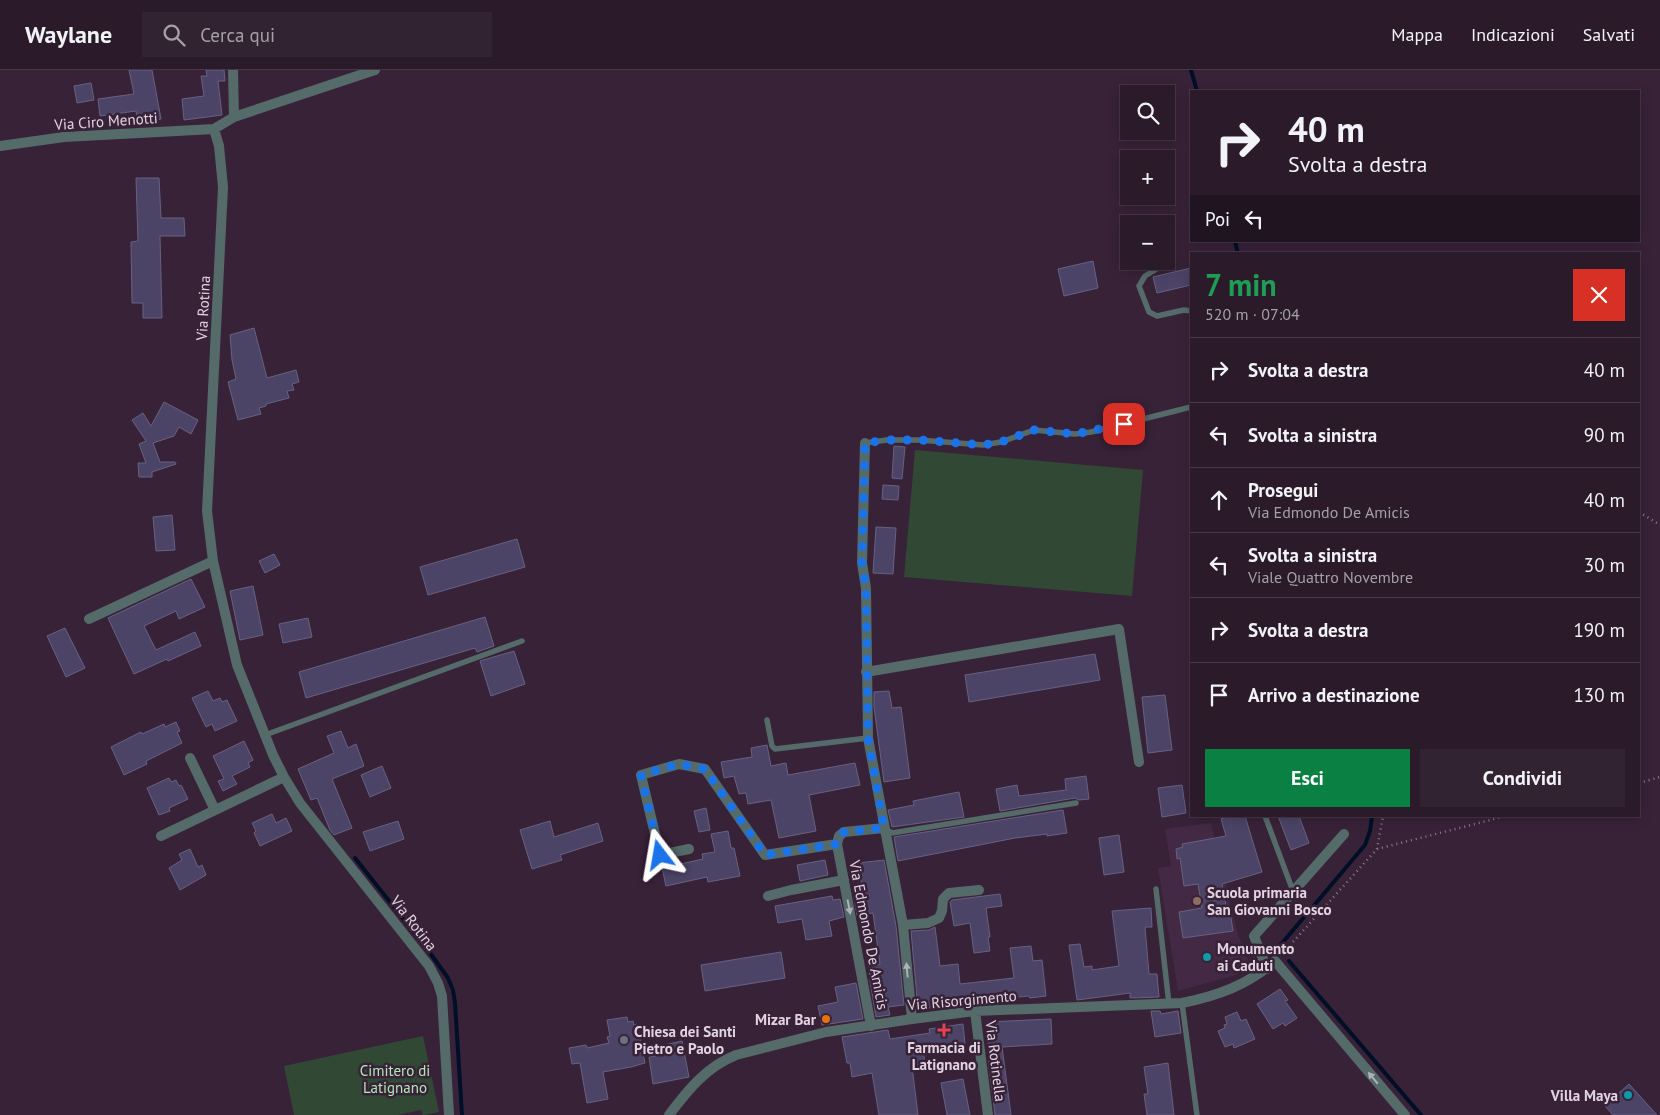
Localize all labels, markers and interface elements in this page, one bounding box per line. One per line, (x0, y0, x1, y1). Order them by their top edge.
search box (142, 12, 492, 57)
text: Waylane (25, 19, 112, 50)
icon: search (160, 21, 188, 49)
text: Cerca qui (200, 23, 275, 47)
text: Mappa (1391, 23, 1443, 46)
text: Indicazioni (1471, 23, 1555, 46)
text: Salvati (1583, 23, 1635, 46)
map controls (1120, 85, 1175, 270)
button: search (1120, 85, 1175, 140)
text: 40 m (1288, 106, 1365, 152)
street label: Via Ciro Menotti (53, 108, 158, 134)
icon: right (1205, 110, 1270, 175)
button: + (1120, 150, 1175, 205)
text: Svolta a destra (1288, 150, 1427, 178)
icon: left (1240, 205, 1268, 233)
text: Poi (1205, 207, 1230, 231)
button: − (1120, 215, 1175, 270)
text: 7 min (1205, 265, 1277, 304)
button: close (1573, 269, 1625, 321)
street label: Via Rotina (192, 275, 214, 342)
text: 520 m · 07:04 (1205, 304, 1300, 324)
icon: right (1205, 356, 1233, 384)
text: Svolta a destra (1248, 358, 1369, 382)
text: 40 m (1584, 358, 1625, 382)
pin (1103, 403, 1145, 445)
icon: arrive (1110, 410, 1138, 438)
icon: left (1205, 421, 1233, 449)
text: Svolta a sinistra (1248, 423, 1377, 447)
text: 90 m (1584, 423, 1625, 447)
text: Prosegui (1248, 478, 1318, 502)
icon: ahead (1205, 486, 1233, 514)
text: 40 m (1584, 488, 1625, 512)
text: Via Edmondo De Amicis (1248, 502, 1410, 522)
text: Svolta a sinistra (1248, 543, 1377, 567)
icon: left (1205, 551, 1233, 579)
text: 30 m (1584, 553, 1625, 577)
text: Viale Quattro Novembre (1248, 567, 1413, 587)
icon: right (1205, 616, 1233, 644)
text: Svolta a destra (1248, 618, 1369, 642)
text: 190 m (1573, 618, 1625, 642)
icon: arrive (1205, 681, 1233, 709)
text: Arrivo a destinazione (1248, 683, 1420, 707)
text: 130 m (1573, 683, 1625, 707)
button: Esci (1205, 749, 1410, 807)
button: Condividi (1420, 749, 1625, 807)
position arrow (633, 828, 685, 880)
street label: Via Edmondo De Amicis (845, 858, 893, 1011)
place label: Scuola primaria San Giovanni Bosco (1207, 883, 1332, 919)
street label: Via Rotina (386, 891, 441, 954)
marker: Scuola primaria San Giovanni Bosco (1191, 895, 1203, 907)
one-way arrow (845, 899, 853, 915)
place label: Monumento ai Caduti (1217, 939, 1294, 975)
marker: Monumento ai Caduti (1201, 951, 1213, 963)
one-way arrow (903, 962, 911, 978)
street label: Via Risorgimento (906, 986, 1017, 1014)
place label: Mizar Bar (755, 1010, 817, 1029)
marker: Mizar Bar (820, 1013, 832, 1025)
street label: Via Rotinella (981, 1018, 1010, 1103)
place label: Chiesa dei Santi Pietro e Paolo (634, 1022, 736, 1058)
marker: Farmacia di Latignano (938, 1024, 950, 1036)
marker: Chiesa dei Santi Pietro e Paolo (618, 1034, 630, 1046)
place label: Farmacia di Latignano (907, 1038, 981, 1074)
park label: Cimitero di Latignano (360, 1061, 430, 1097)
one-way arrow (1368, 1071, 1379, 1084)
place label: Villa Maya (1550, 1086, 1618, 1105)
marker: Villa Maya (1622, 1089, 1634, 1101)

